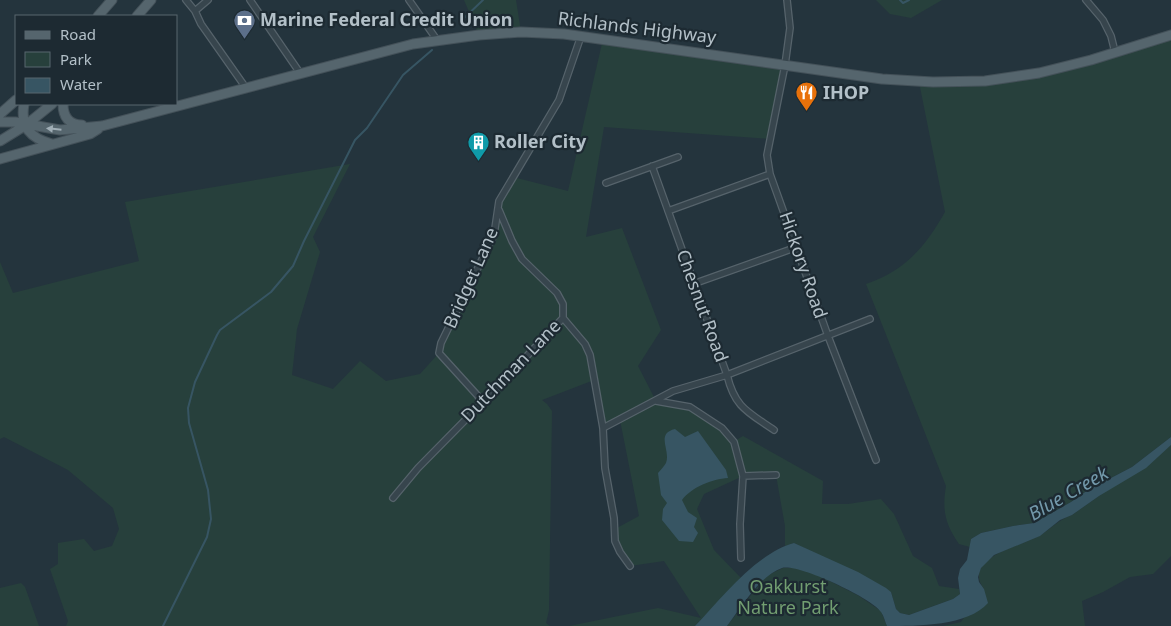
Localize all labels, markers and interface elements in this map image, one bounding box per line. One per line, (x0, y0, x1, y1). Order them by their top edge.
street label: Richlands Highway (557, 5, 719, 49)
place label: Marine Federal Credit Union (260, 7, 512, 31)
bank icon: Marine Federal Credit Union (232, 8, 256, 39)
legend (15, 15, 178, 105)
text: Road (60, 24, 96, 44)
text: Park (60, 49, 92, 69)
text: Water (60, 74, 102, 94)
place label: IHOP (823, 80, 869, 104)
restaurant icon: IHOP (795, 81, 819, 112)
one-way arrow (46, 125, 62, 133)
place label: Roller City (494, 129, 587, 153)
building icon: Roller City (466, 130, 490, 161)
street label: Hickory Road (774, 208, 833, 321)
street label: Bridget Lane (437, 223, 503, 332)
street label: Chesnut Road (671, 246, 734, 365)
street label: Dutchman Lane (455, 314, 565, 427)
water label: Blue Creek (1023, 459, 1113, 526)
park label: Oakkurst Nature Park (737, 574, 839, 619)

